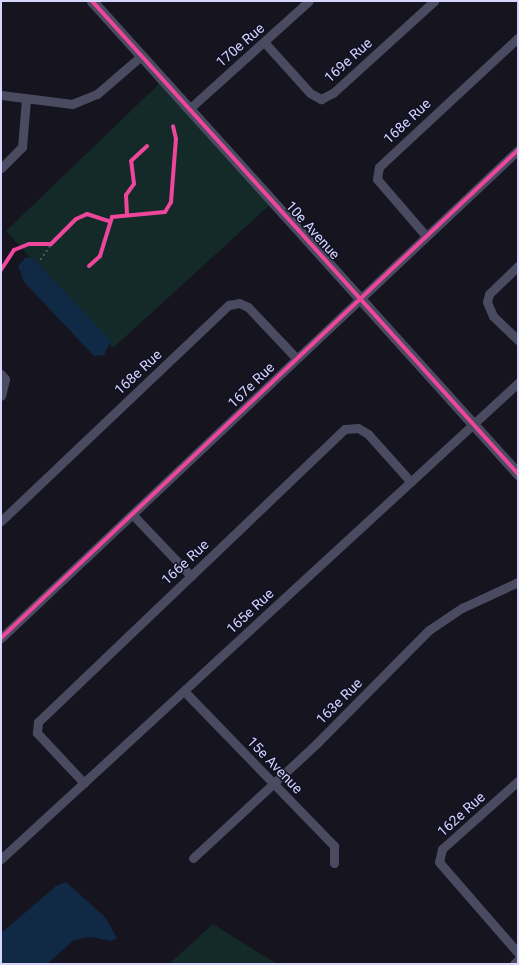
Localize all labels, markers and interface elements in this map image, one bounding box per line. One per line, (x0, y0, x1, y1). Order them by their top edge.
street label: 170e Rue (213, 20, 267, 70)
street label: 169e Rue (321, 34, 375, 86)
street label: 168e Rue (380, 95, 434, 147)
street label: 10e Avenue (283, 197, 343, 263)
street label: 168e Rue (111, 346, 165, 398)
street label: 167e Rue (224, 359, 278, 411)
street label: 166e Rue (158, 536, 212, 588)
street label: 165e Rue (223, 585, 277, 637)
street label: 163e Rue (312, 674, 366, 728)
street label: 15e Avenue (244, 733, 306, 797)
street label: 162e Rue (434, 788, 488, 840)

